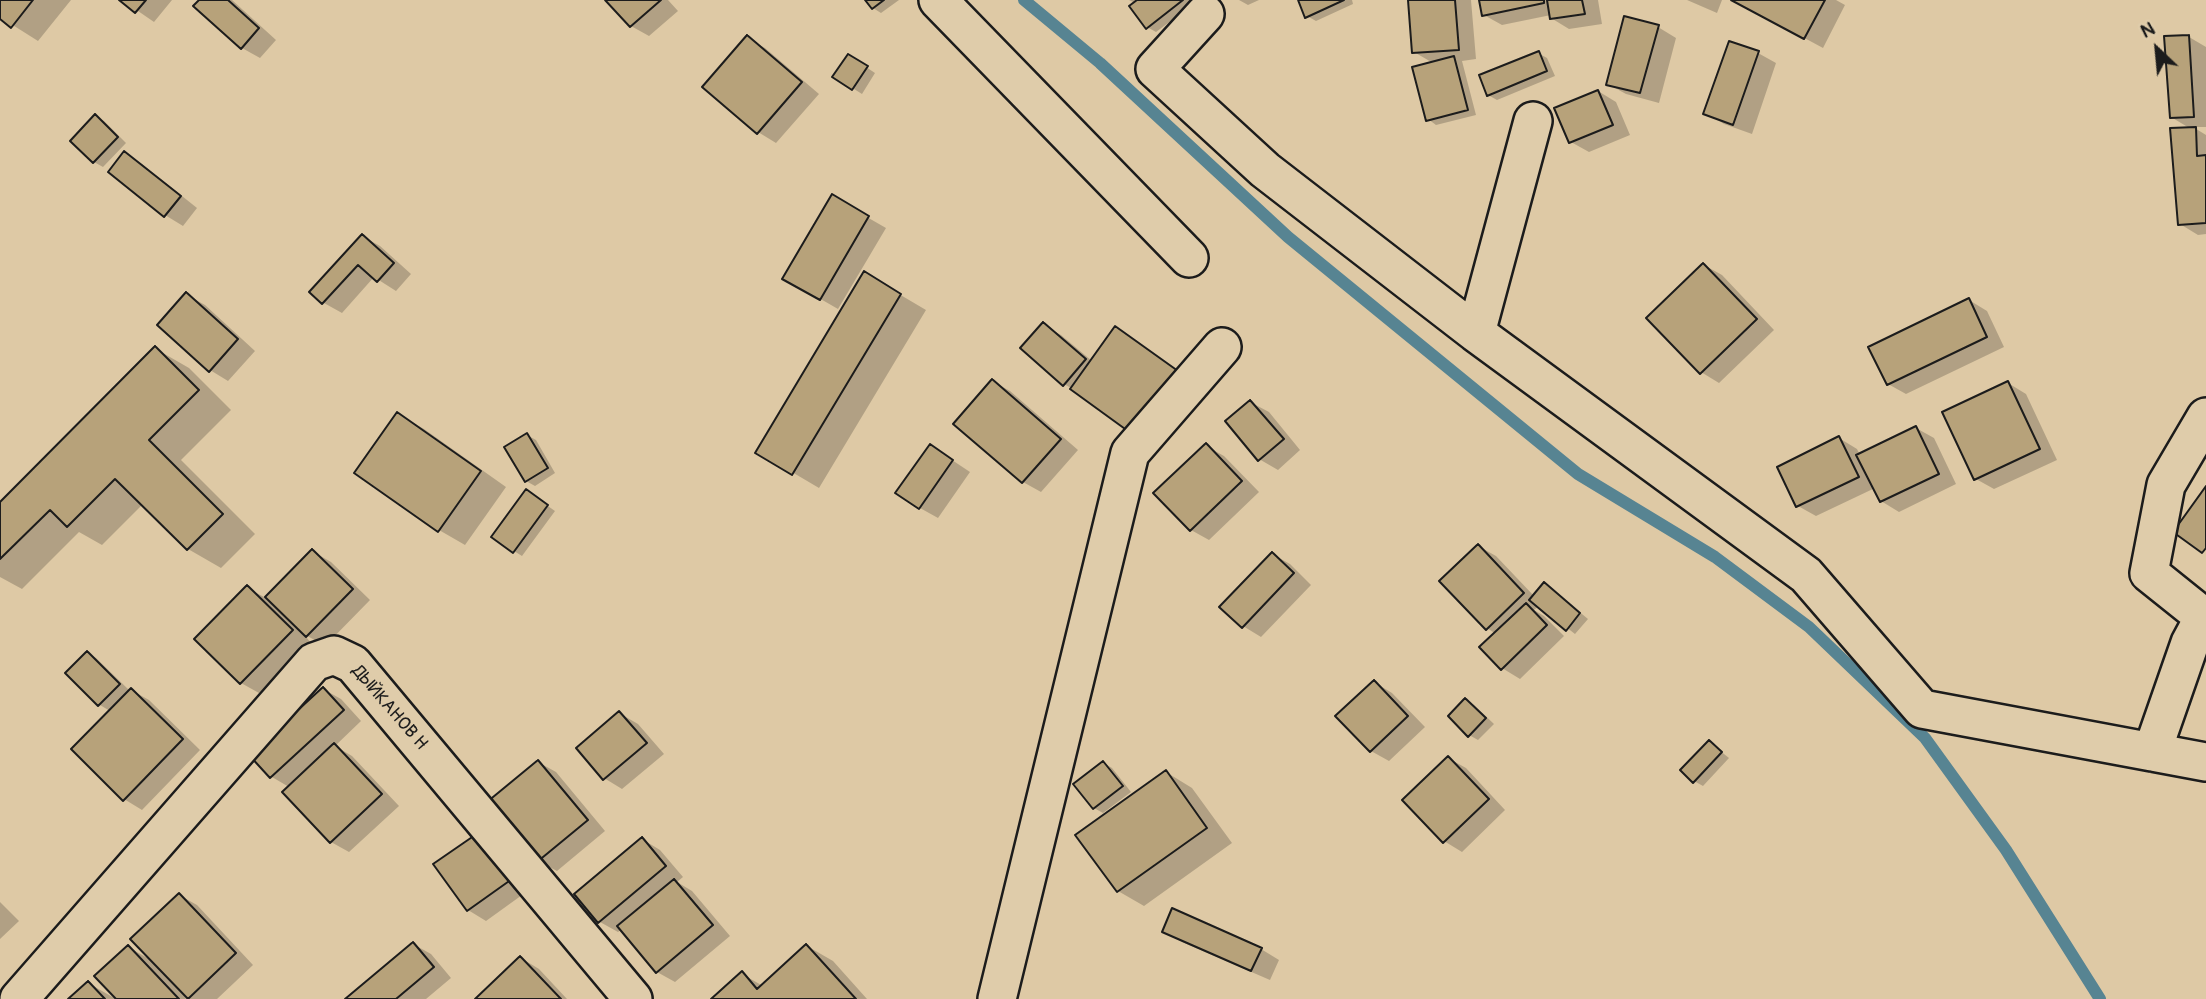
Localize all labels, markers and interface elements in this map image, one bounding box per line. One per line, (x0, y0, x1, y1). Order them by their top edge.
north arrow (2122, 14, 2192, 84)
text: N (2137, 17, 2159, 44)
street label: ДЫЙКАНОВ Н (346, 661, 432, 755)

